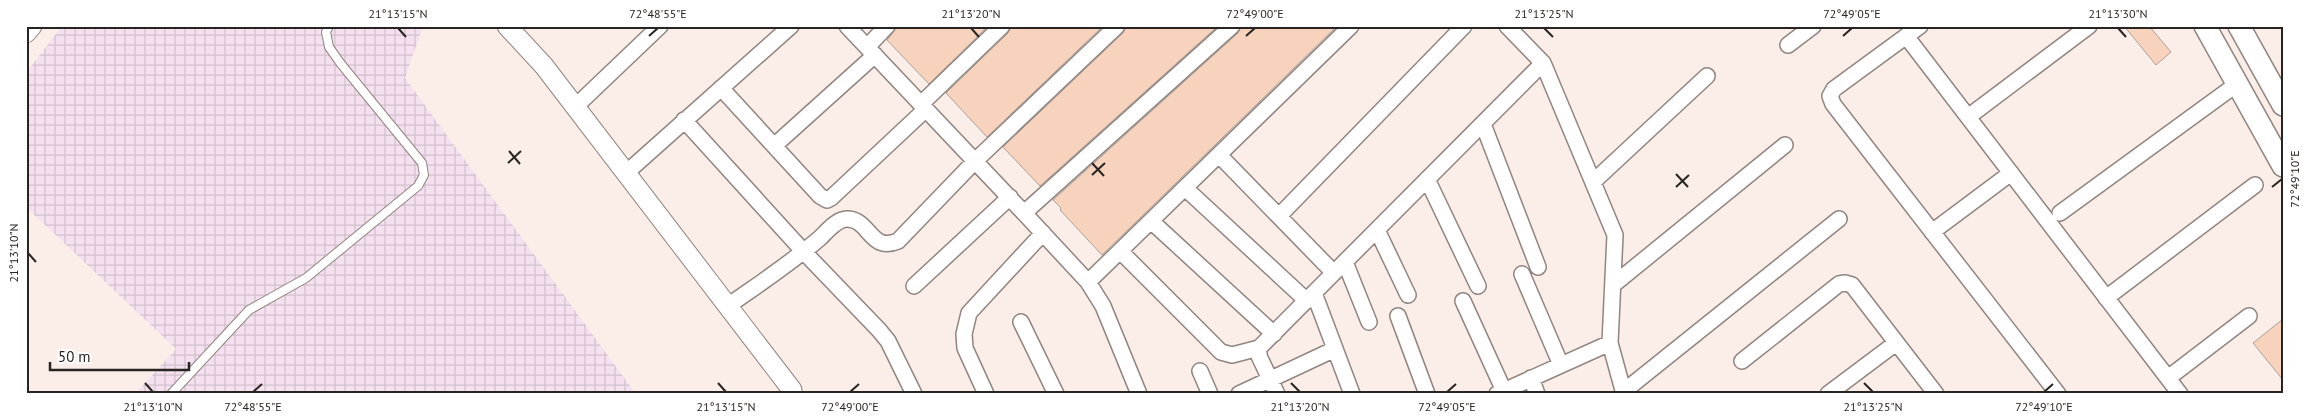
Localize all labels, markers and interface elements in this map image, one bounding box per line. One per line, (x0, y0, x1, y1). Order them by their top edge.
text: 21°13'15"N (368, 6, 428, 21)
text: 72°48'55"E (629, 6, 687, 21)
text: 21°13'20"N (941, 6, 1001, 21)
text: 72°49'00"E (1226, 6, 1284, 21)
text: 21°13'25"N (1514, 6, 1574, 21)
text: 72°49'05"E (1823, 6, 1881, 21)
text: 21°13'30"N (2088, 6, 2148, 21)
text: 72°49'10"E (2287, 150, 2302, 208)
text: 21°13'10"N (6, 223, 21, 283)
scale bar (50, 340, 189, 372)
text: 50 m (58, 347, 91, 366)
text: 21°13'10"N (123, 399, 183, 414)
text: 72°48'55"E (224, 399, 282, 414)
text: 21°13'15"N (696, 399, 756, 414)
text: 72°49'00"E (821, 399, 879, 414)
text: 21°13'20"N (1270, 399, 1330, 414)
text: 72°49'05"E (1418, 399, 1476, 414)
text: 21°13'25"N (1843, 399, 1903, 414)
text: 72°49'10"E (2015, 399, 2073, 414)

